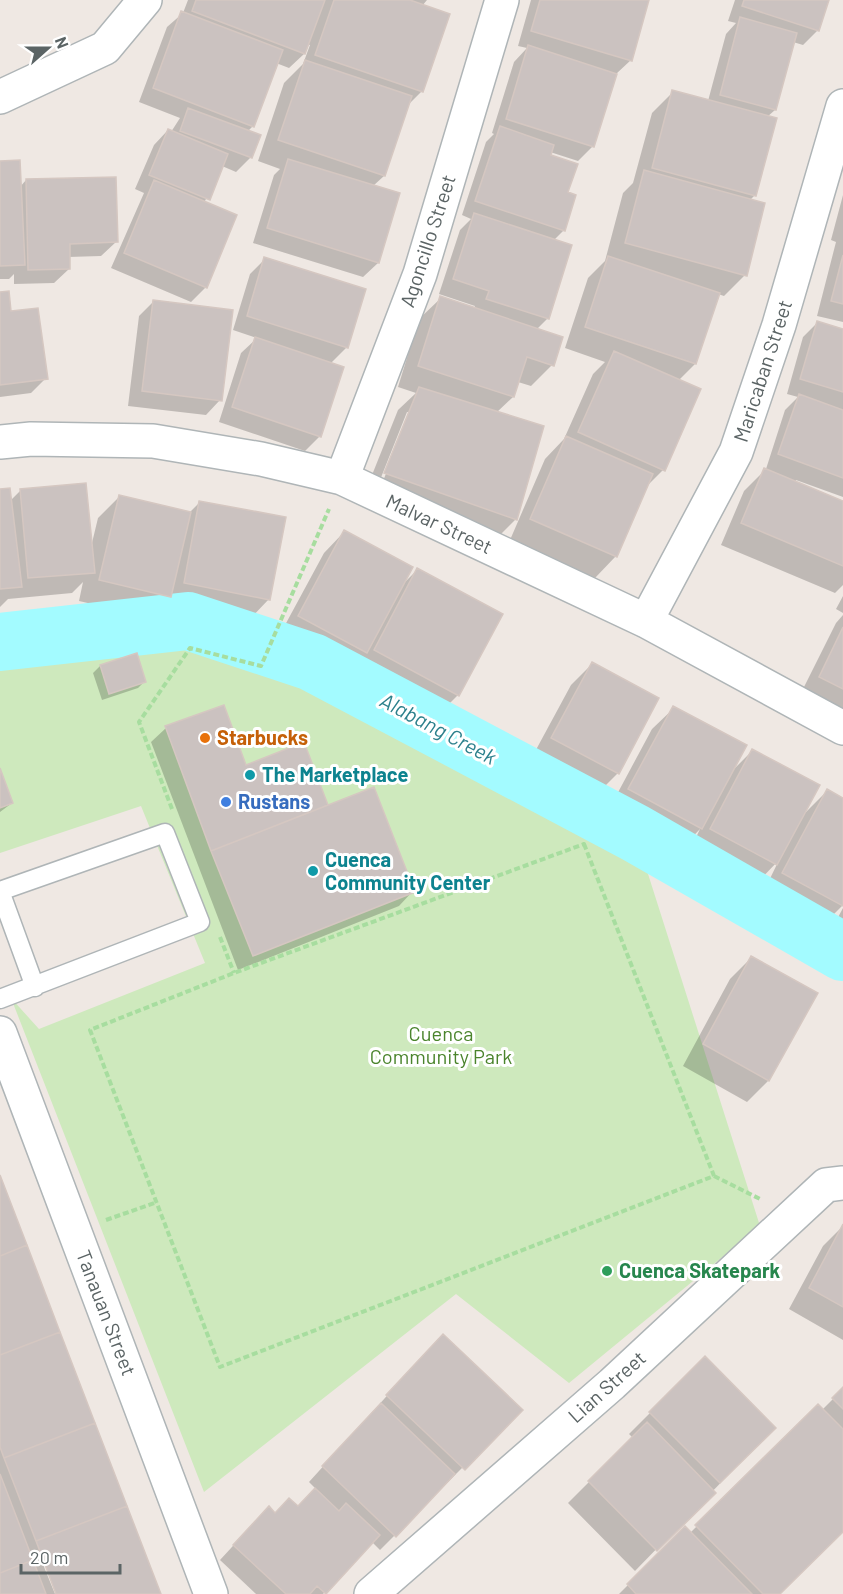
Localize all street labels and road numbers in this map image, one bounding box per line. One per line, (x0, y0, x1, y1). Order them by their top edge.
street label: Agoncillo Street (394, 171, 460, 310)
street label: Maricaban Street (728, 297, 796, 445)
street label: Malvar Street (382, 488, 496, 558)
street label: Tanauan Street (72, 1246, 142, 1379)
street label: Lian Street (563, 1345, 650, 1427)

